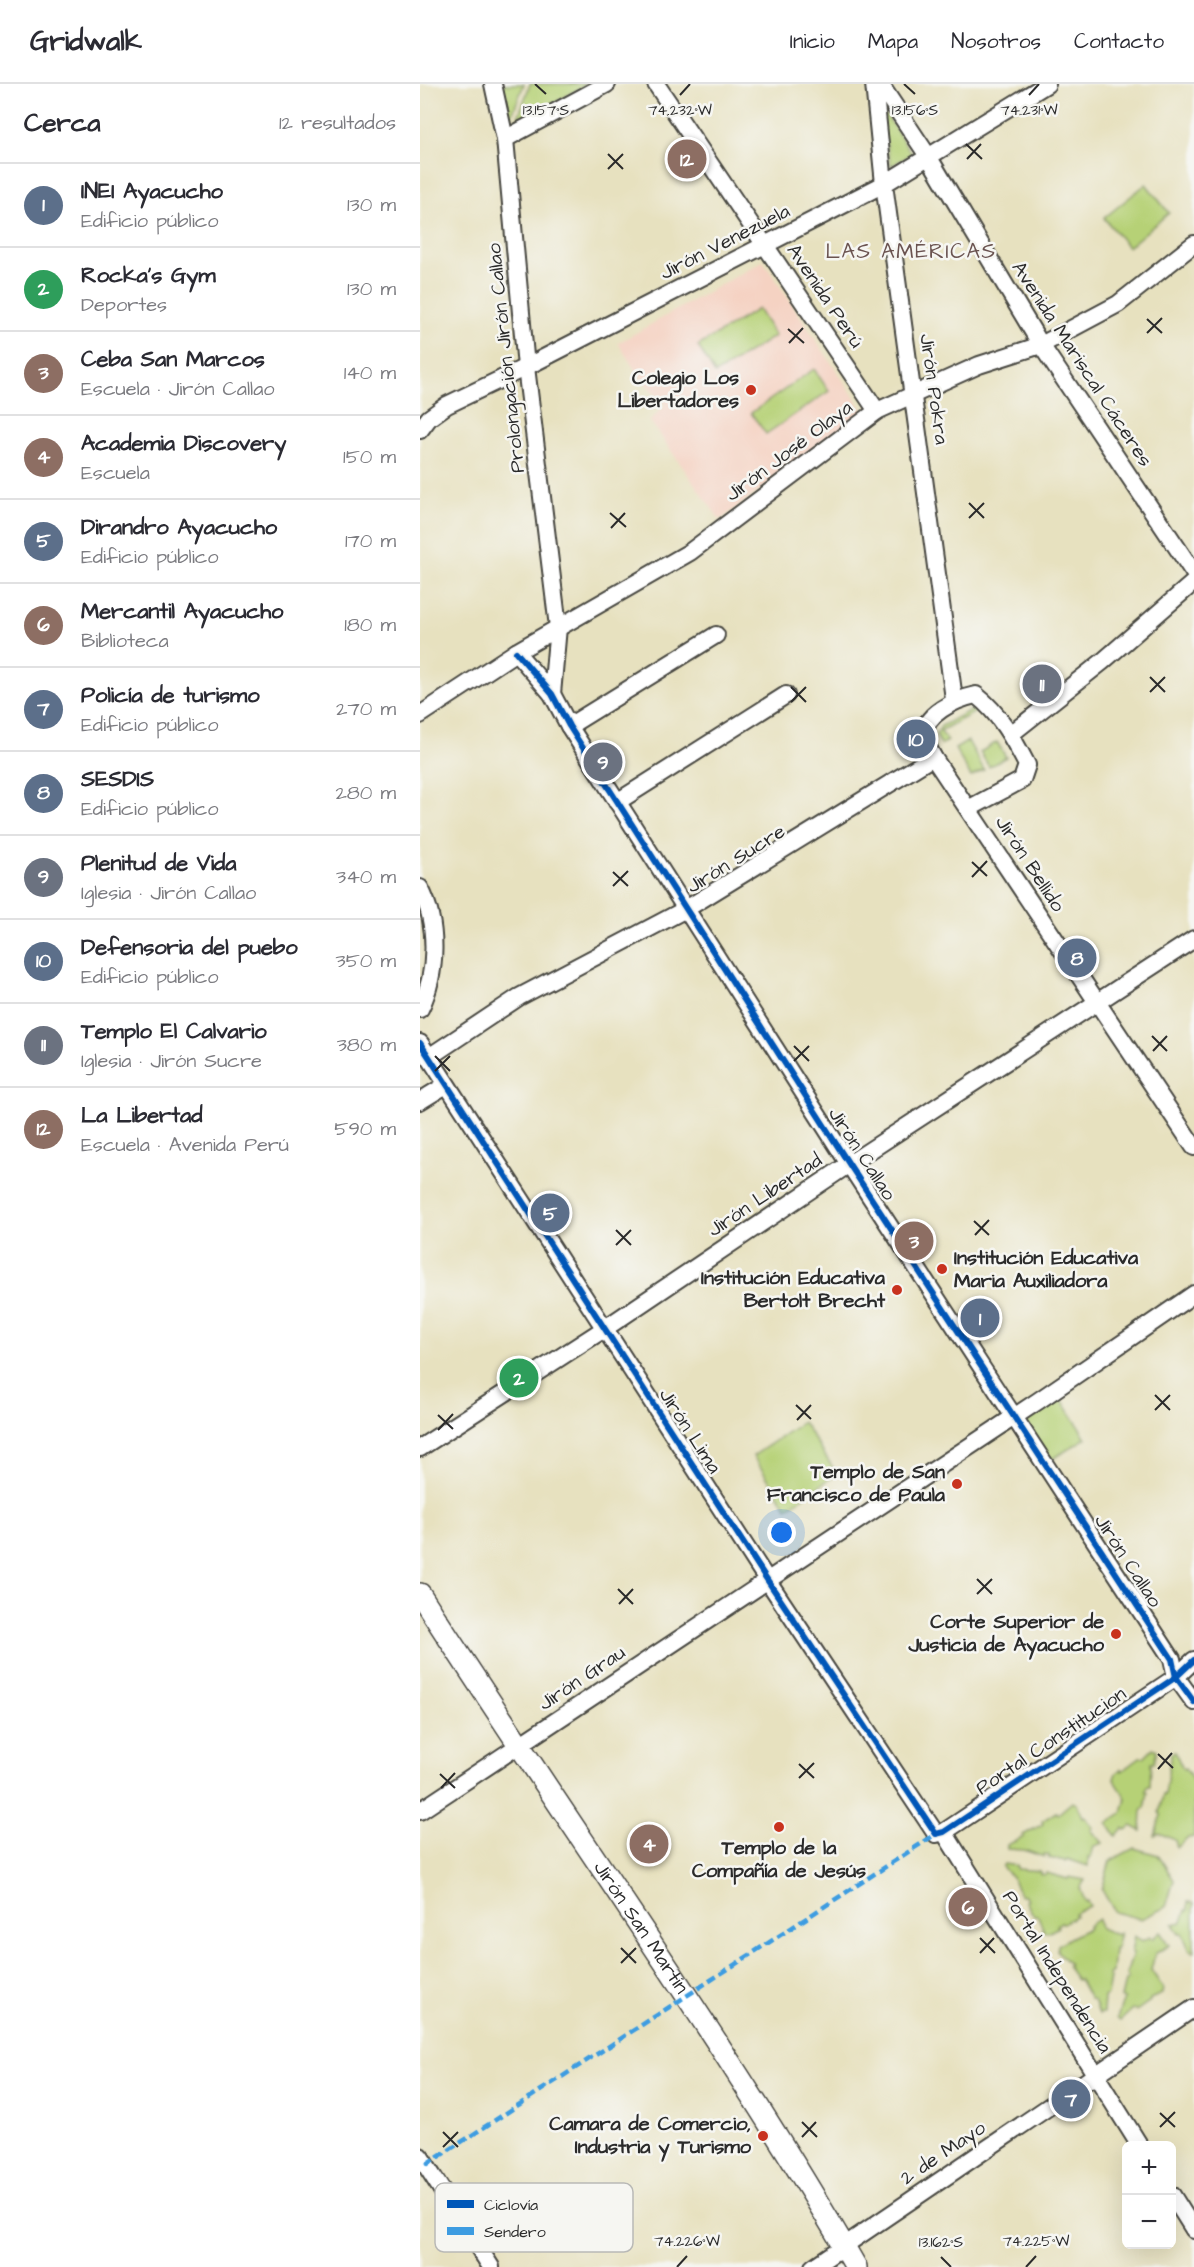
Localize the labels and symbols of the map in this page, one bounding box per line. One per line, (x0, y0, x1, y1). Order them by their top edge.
text: 13.157°S (523, 100, 570, 121)
text: 74.232°W (648, 100, 712, 121)
text: 13.156°S (892, 100, 939, 121)
text: 74.231°W (1000, 100, 1058, 121)
pin: 12 (668, 136, 706, 182)
street label: Jirón Venezuela (655, 197, 795, 287)
district label: LAS AMÉRICAS (825, 237, 997, 266)
street label: Avenida Perú (780, 238, 870, 354)
street label: Prolongación Jirón Callao (480, 242, 533, 474)
street label: Avenida Mariscal Cáceres (1005, 256, 1159, 472)
street label: Jirón Pokra (912, 332, 956, 446)
place label: Colegio Los Libertadores (617, 364, 739, 415)
marker: Colegio Los Libertadores (744, 383, 758, 397)
street label: Jirón José Olaya (720, 394, 859, 509)
pin: 11 (1022, 662, 1062, 706)
pin: 10 (896, 716, 936, 762)
pin: 9 (584, 740, 622, 784)
street label: Jirón Bellido (988, 810, 1072, 918)
street label: Jirón Sucre (681, 818, 791, 900)
pin: 8 (1058, 936, 1096, 980)
street label: Jirón Callao (821, 1102, 903, 1206)
street label: Jirón Libertad (702, 1146, 828, 1244)
pin: 5 (530, 1190, 570, 1236)
pin: 3 (894, 1218, 934, 1264)
place label: Institución Educativa Maria Auxiliadora (954, 1244, 1139, 1295)
marker: Institución Educativa Maria Auxiliadora (935, 1262, 949, 1276)
place label: Institución Educativa Bertolt Brecht (701, 1264, 886, 1315)
marker: Institución Educativa Bertolt Brecht (890, 1283, 904, 1297)
pin: 1 (960, 1296, 1000, 1340)
pin: 2 (500, 1356, 538, 1400)
street label: Jirón Lima (652, 1383, 728, 1479)
place label: Templo de San Francisco de Paula (767, 1458, 946, 1509)
marker: Templo de San Francisco de Paula (950, 1477, 964, 1491)
street label: Jirón Callao (1087, 1509, 1169, 1613)
your location (767, 1518, 796, 1547)
place label: Corte Superior de Justicia de Ayacucho (908, 1608, 1105, 1660)
marker: Corte Superior de Justicia de Ayacucho (1109, 1627, 1123, 1641)
street label: Jirón Grau (533, 1639, 631, 1717)
street label: Portal Constitucion (970, 1680, 1132, 1802)
marker: Templo de la Compañía de Jesús (772, 1820, 786, 1834)
pin: 4 (630, 1822, 668, 1866)
place label: Templo de la Compañía de Jesús (692, 1834, 866, 1885)
street label: Jirón San Martín (587, 1856, 695, 1999)
pin: 6 (948, 1884, 988, 1930)
street label: Portal Independencia (995, 1885, 1119, 2059)
pin: 7 (1052, 2076, 1090, 2122)
place label: Camara de Comercio, Industria y Turismo (549, 2110, 752, 2162)
street label: 2 de Mayo (895, 2114, 992, 2193)
marker: Camara de Comercio, Industria y Turismo (756, 2129, 770, 2143)
legend (435, 2183, 633, 2252)
text: Ciclovía (484, 2194, 538, 2216)
text: Sendero (484, 2221, 546, 2243)
text: 74.226°W (654, 2231, 720, 2252)
text: 74.225°W (1003, 2231, 1069, 2252)
text: 13.162°S (919, 2232, 964, 2253)

